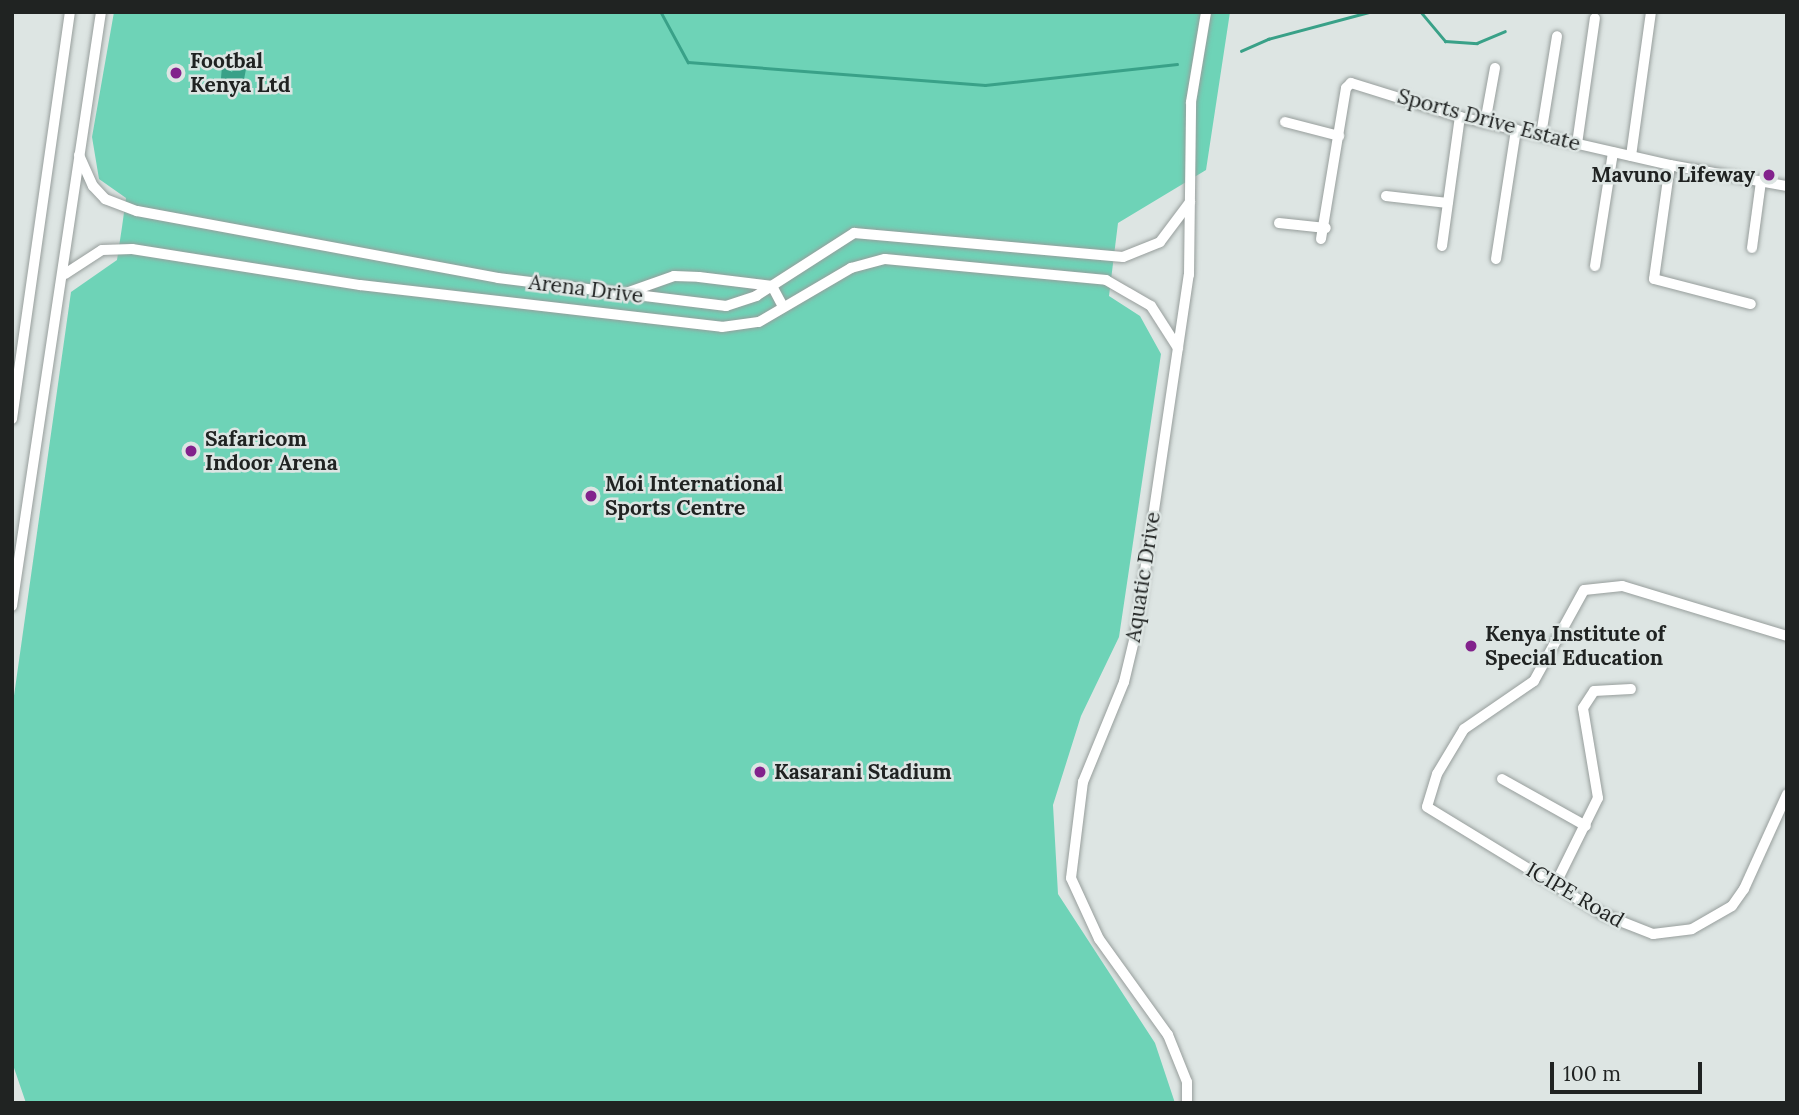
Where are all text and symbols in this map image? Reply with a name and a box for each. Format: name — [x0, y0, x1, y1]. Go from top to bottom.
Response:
place label: Footbal Kenya Ltd — [190, 48, 290, 98]
marker: Footbal Kenya Ltd — [168, 65, 184, 81]
street label: Sports Drive Estate — [1395, 83, 1583, 157]
place label: Mavuno Lifeway — [1591, 162, 1755, 188]
marker: Mavuno Lifeway — [1761, 167, 1777, 183]
street label: Arena Drive — [527, 269, 645, 309]
place label: Safaricom Indoor Arena — [205, 426, 338, 476]
marker: Safaricom Indoor Arena — [183, 443, 199, 459]
place label: Moi International Sports Centre — [605, 471, 783, 521]
marker: Moi International Sports Centre — [583, 488, 599, 504]
street label: Aquatic Drive — [1120, 510, 1166, 644]
place label: Kenya Institute of Special Education — [1485, 621, 1665, 671]
marker: Kenya Institute of Special Education — [1463, 638, 1479, 654]
place label: Kasarani Stadium — [774, 759, 952, 785]
marker: Kasarani Stadium — [752, 764, 768, 780]
street label: ICIPE Road — [1522, 857, 1628, 933]
scale bar — [1554, 1048, 1706, 1092]
text: 100 m — [1563, 1060, 1621, 1087]

